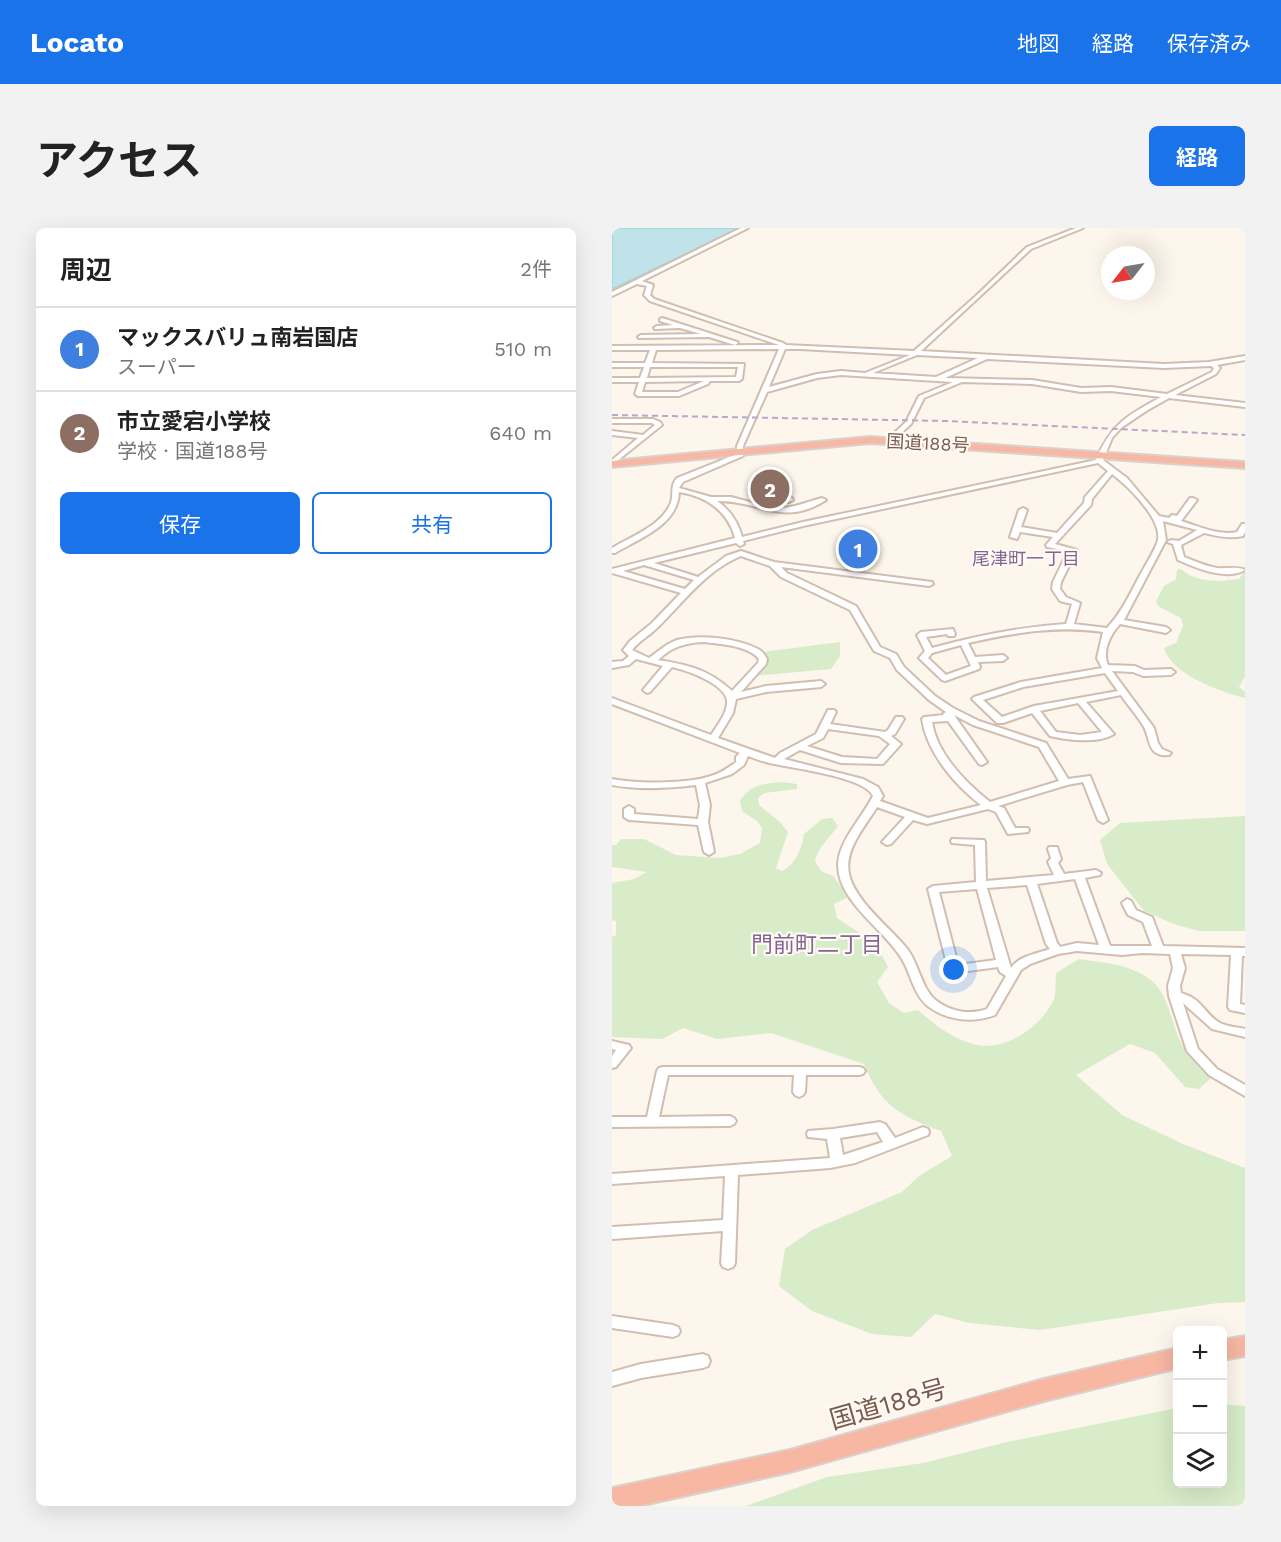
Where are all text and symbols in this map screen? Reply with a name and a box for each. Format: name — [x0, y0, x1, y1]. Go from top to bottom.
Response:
text: Locato — [30, 26, 124, 59]
text: 地図 — [1017, 31, 1059, 56]
text: 経路 — [1092, 31, 1134, 56]
text: 保存済み — [1167, 31, 1251, 56]
button: 経路 — [1149, 126, 1245, 186]
text: アクセス — [36, 136, 202, 185]
north arrow — [1101, 246, 1155, 300]
text: 周辺 — [60, 255, 112, 285]
text: 2件 — [520, 257, 552, 281]
text: マックスバリュ南岩国店 — [117, 325, 358, 350]
text: 1 — [75, 337, 84, 361]
text: 510 m — [494, 337, 552, 361]
text: スーパー — [117, 355, 197, 379]
text: 市立愛宕小学校 — [117, 409, 271, 434]
text: 2 — [74, 421, 85, 445]
text: 640 m — [489, 421, 552, 445]
street label: 国道188号 — [886, 430, 970, 456]
text: 学校 · 国道188号 — [117, 439, 268, 463]
pin: 2 — [750, 466, 790, 512]
button: 保存 — [60, 492, 300, 554]
button: 共有 — [312, 492, 552, 554]
pin: 1 — [838, 526, 878, 572]
district label: 尾津町一丁目 — [972, 548, 1080, 569]
district label: 門前町二丁目 — [751, 932, 883, 957]
your location — [939, 955, 968, 984]
map controls — [1173, 1326, 1227, 1488]
button: + — [1173, 1326, 1227, 1380]
street label: 国道188号 — [826, 1373, 950, 1435]
button: − — [1173, 1380, 1227, 1434]
button: layers — [1173, 1434, 1227, 1488]

